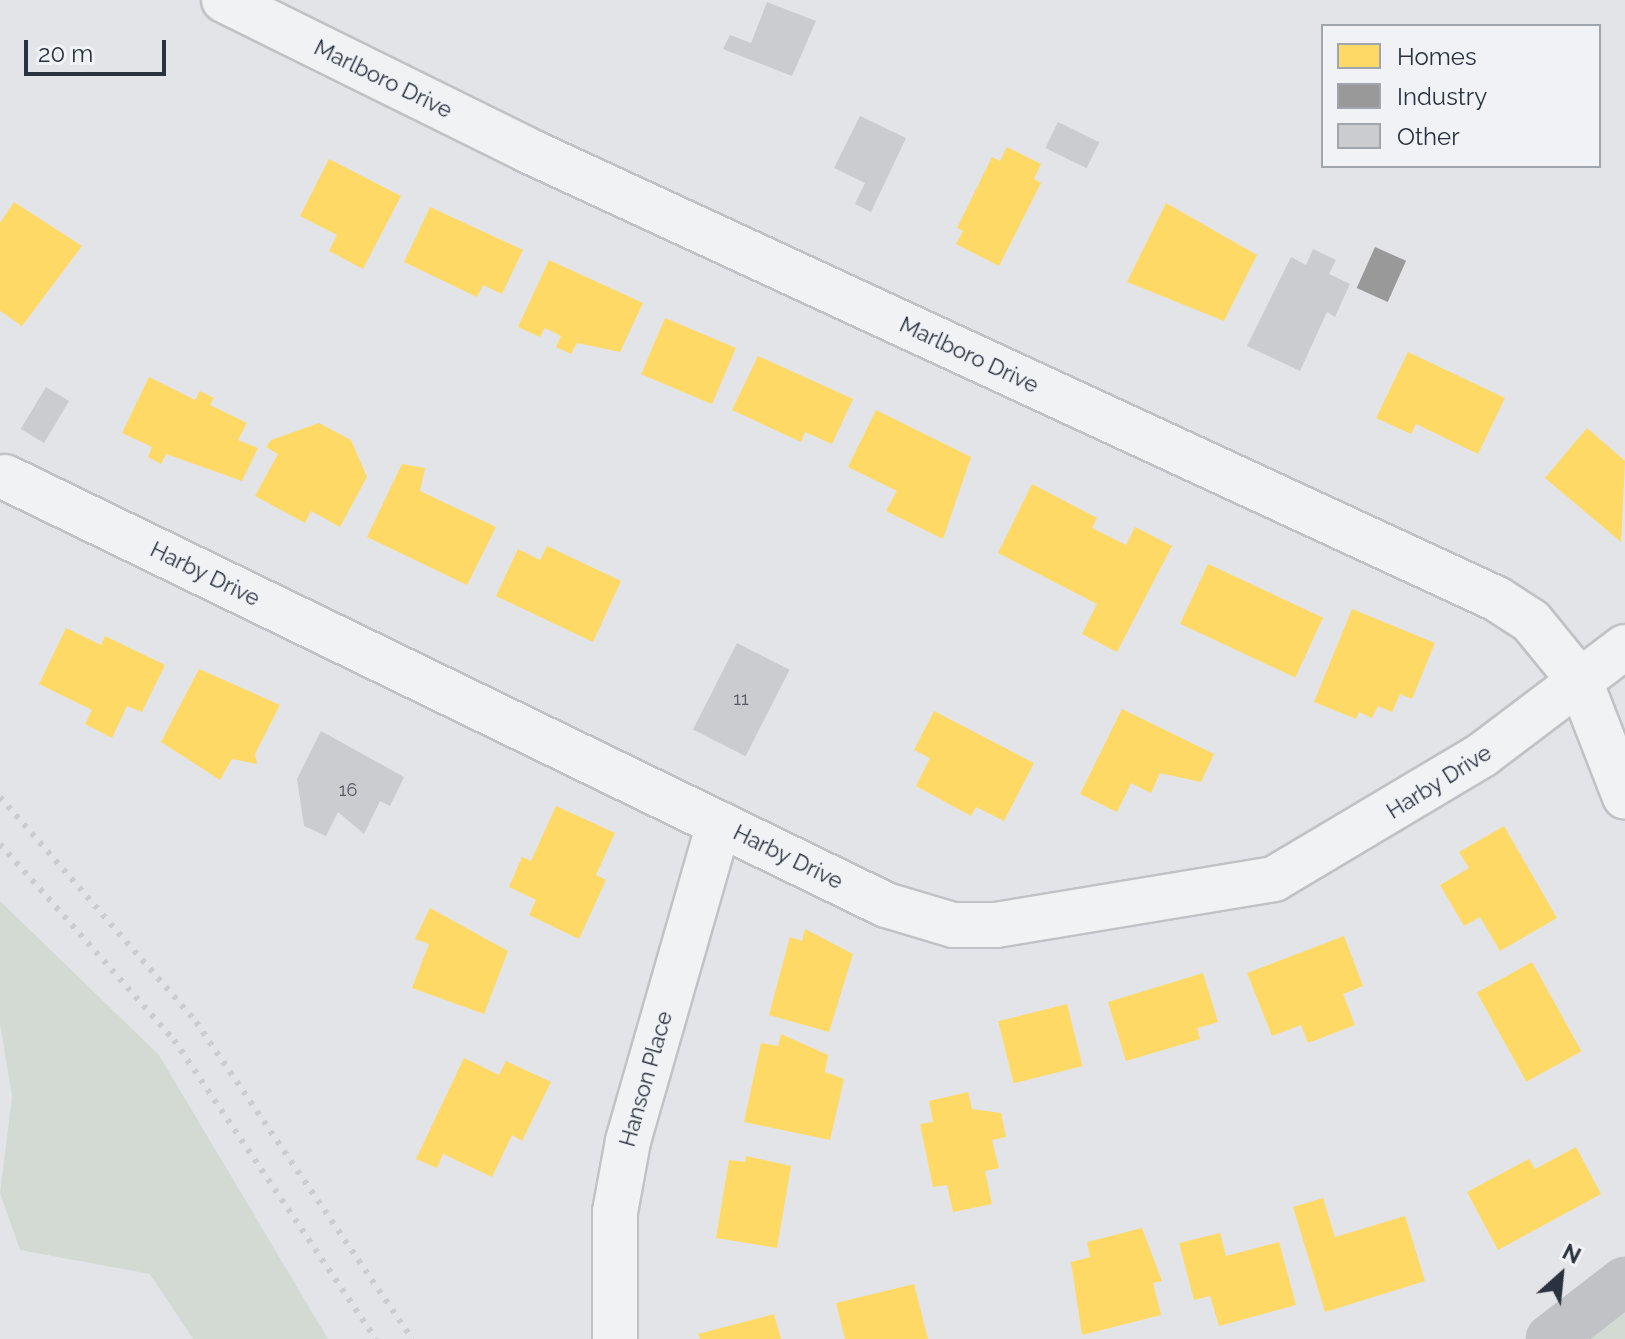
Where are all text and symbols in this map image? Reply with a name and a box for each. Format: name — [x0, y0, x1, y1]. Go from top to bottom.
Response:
scale bar — [28, 24, 170, 74]
legend — [1321, 24, 1601, 168]
street label: Marlboro Drive — [310, 34, 456, 124]
text: 20 m — [38, 39, 93, 68]
text: Homes — [1397, 42, 1477, 71]
text: Industry — [1397, 82, 1487, 111]
text: Other — [1397, 122, 1460, 151]
street label: Marlboro Drive — [895, 311, 1043, 399]
street label: Harby Drive — [146, 536, 264, 612]
house number: 11 — [733, 688, 749, 710]
street label: Harby Drive — [1382, 739, 1496, 825]
house number: 16 — [339, 779, 357, 801]
street label: Harby Drive — [729, 819, 847, 895]
street label: Hanson Place — [614, 1008, 678, 1150]
north arrow — [1521, 1235, 1601, 1315]
text: N — [1559, 1238, 1585, 1269]

